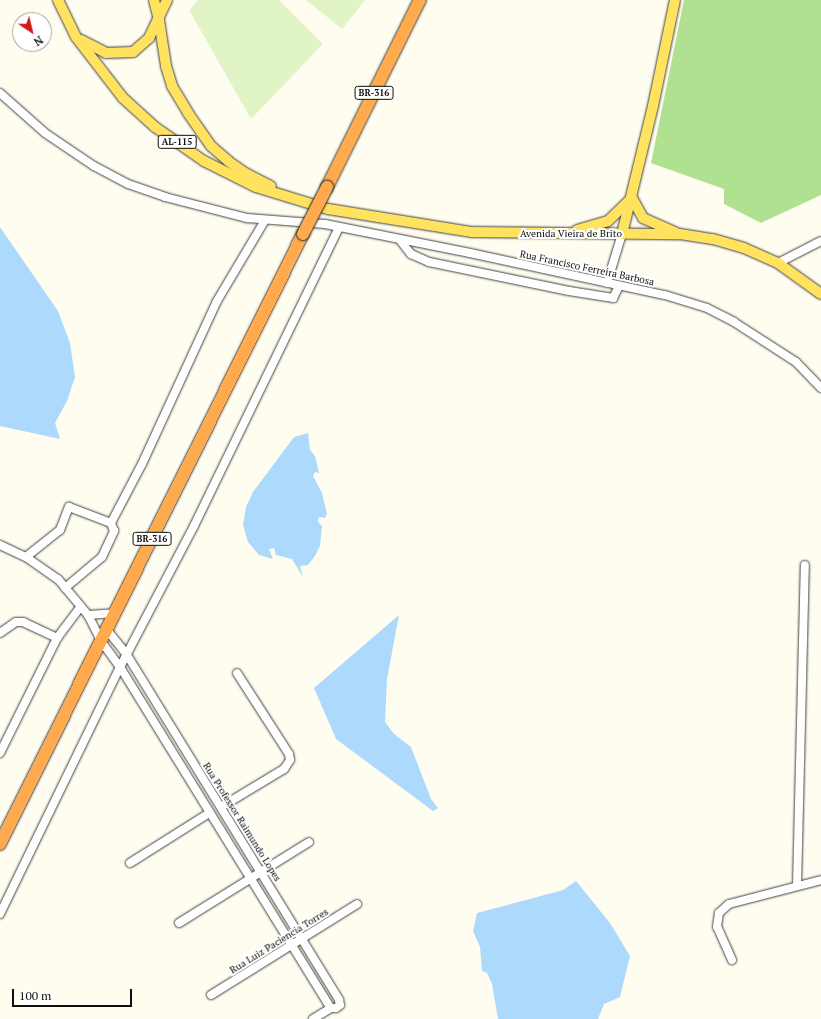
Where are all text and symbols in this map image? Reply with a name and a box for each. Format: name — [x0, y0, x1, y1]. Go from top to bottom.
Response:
north arrow — [12, 12, 52, 52]
text: N — [31, 33, 46, 49]
road number: BR-316 — [354, 86, 394, 100]
road number: AL-115 — [157, 135, 197, 149]
street label: Avenida Vieira de Brito — [520, 228, 622, 240]
street label: Rua Francisco Ferreira Barbosa — [519, 248, 655, 288]
road number: BR-316 — [132, 532, 172, 546]
street label: Rua Professor Raimundo Lopes — [200, 760, 284, 884]
street label: Rua Luiz Paciencia Torres — [227, 906, 331, 976]
scale bar — [14, 981, 134, 1007]
text: 100 m — [19, 988, 51, 1003]

